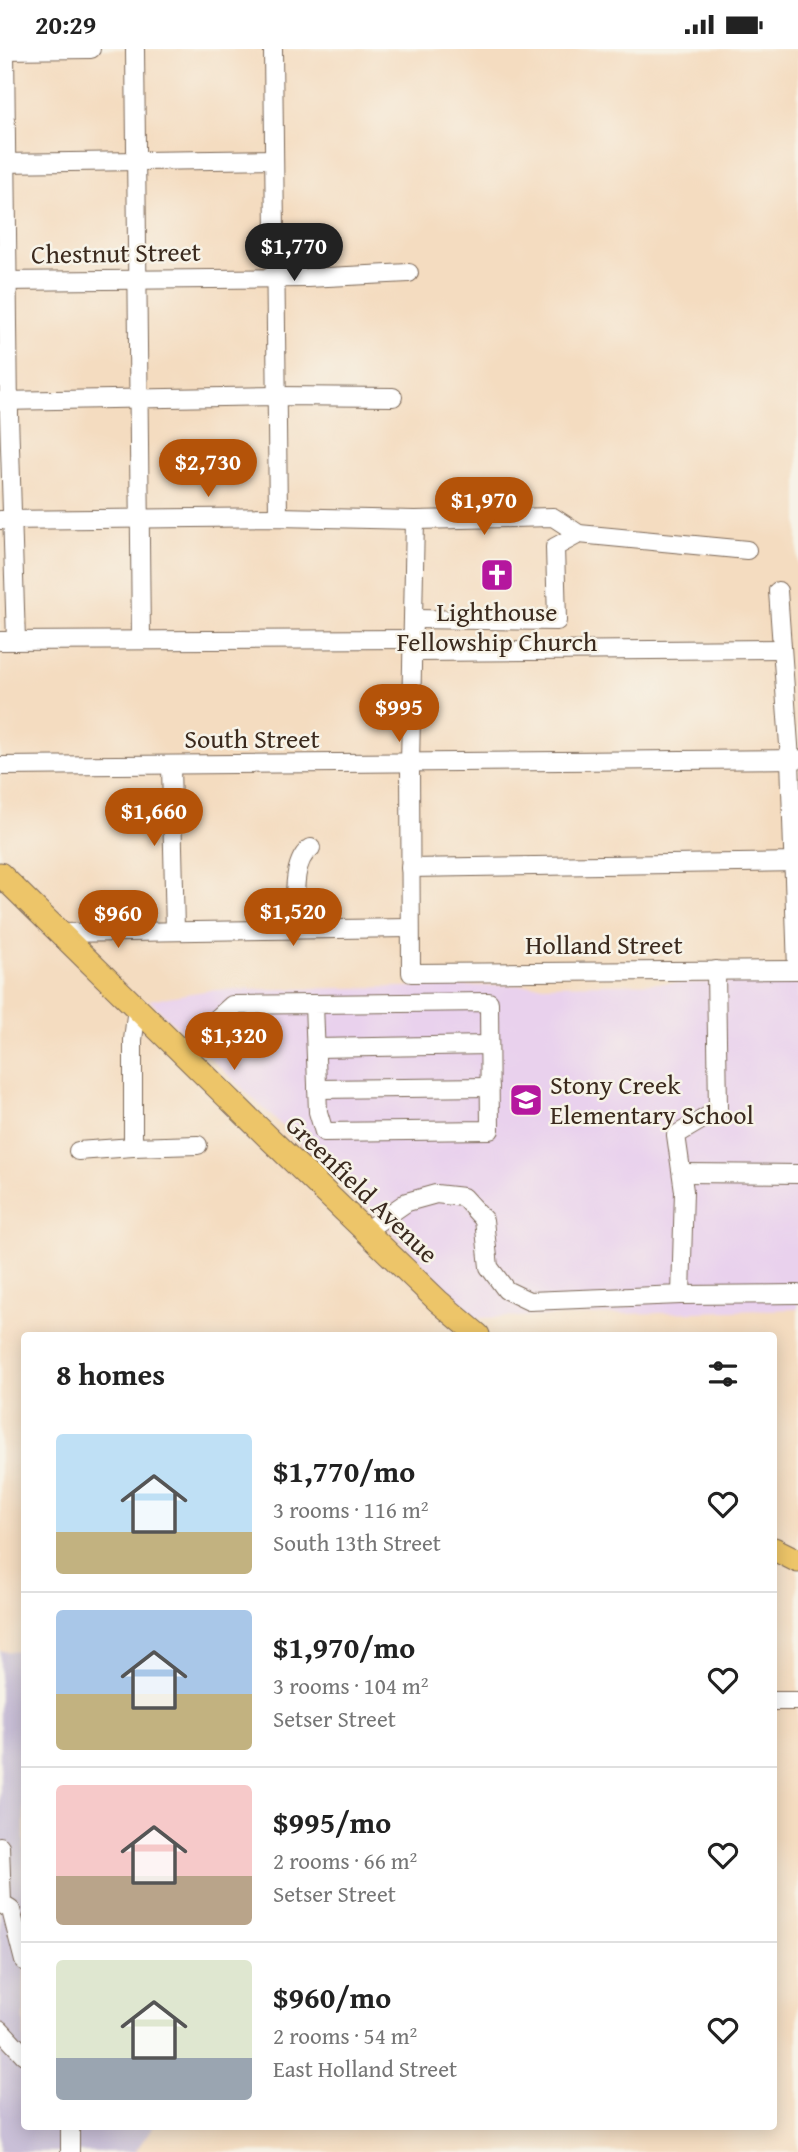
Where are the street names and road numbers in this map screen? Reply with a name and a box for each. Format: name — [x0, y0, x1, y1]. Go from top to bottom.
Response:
street label: Chestnut Street — [31, 232, 201, 273]
street label: South Street — [184, 719, 320, 758]
street label: Holland Street — [525, 925, 683, 964]
street label: Greenfield Avenue — [277, 1105, 448, 1272]

